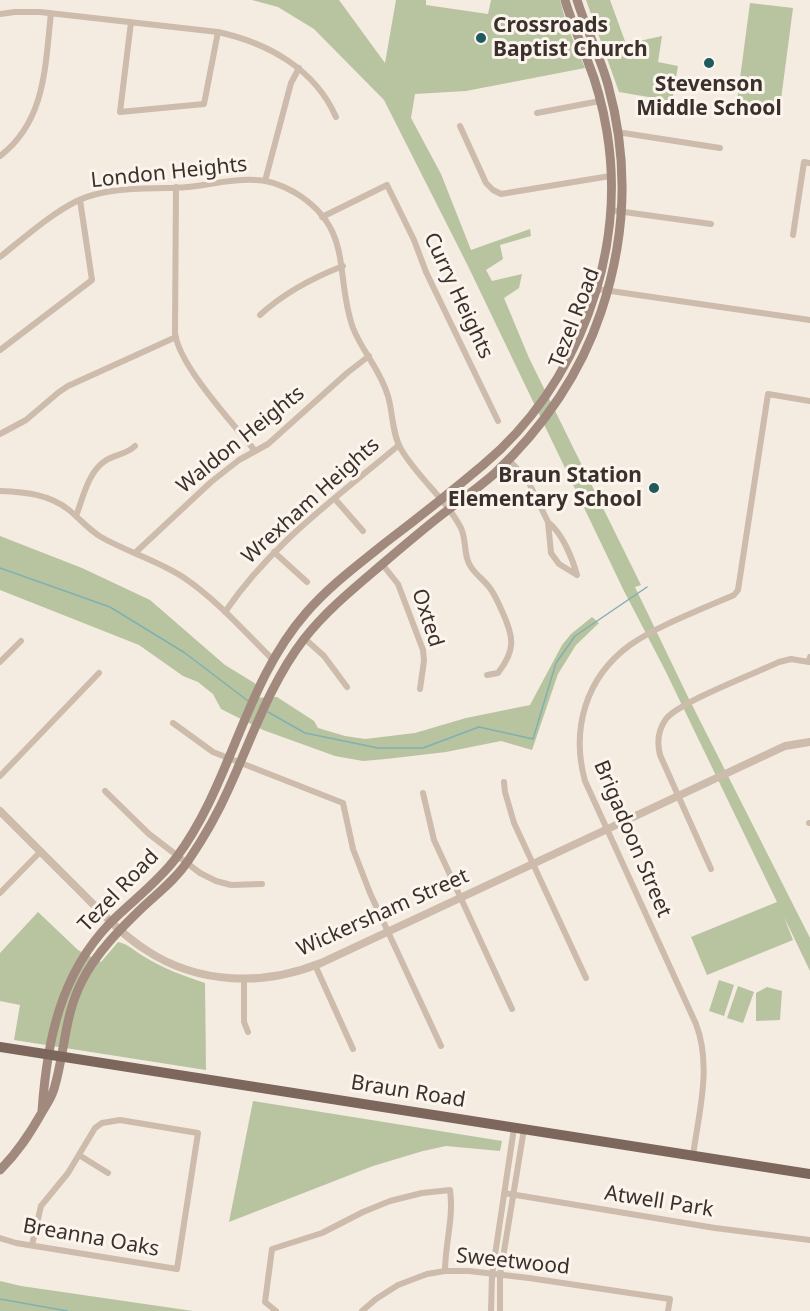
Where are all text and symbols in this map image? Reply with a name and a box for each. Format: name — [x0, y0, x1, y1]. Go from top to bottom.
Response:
place label: Crossroads Baptist Church — [493, 13, 648, 63]
marker: Crossroads Baptist Church — [474, 31, 488, 45]
marker: Stevenson Middle School — [702, 56, 716, 70]
place label: Stevenson Middle School — [636, 72, 782, 122]
street label: London Heights — [90, 152, 248, 194]
street label: Curry Heights — [418, 229, 498, 363]
street label: Tezel Road — [544, 265, 606, 371]
street label: Waldon Heights — [172, 381, 310, 499]
street label: Wrexham Heights — [237, 433, 385, 569]
place label: Braun Station Elementary School — [448, 463, 642, 513]
marker: Braun Station Elementary School — [647, 481, 661, 495]
street label: Oxted — [406, 586, 448, 650]
street label: Brigadoon Street — [588, 757, 676, 921]
street label: Tezel Road — [74, 845, 164, 937]
street label: Wickersham Street — [293, 864, 473, 962]
street label: Braun Road — [349, 1071, 467, 1113]
street label: Atwell Park — [603, 1181, 715, 1223]
street label: Breanna Oaks — [21, 1214, 161, 1262]
street label: Sweetwood — [455, 1244, 571, 1280]

